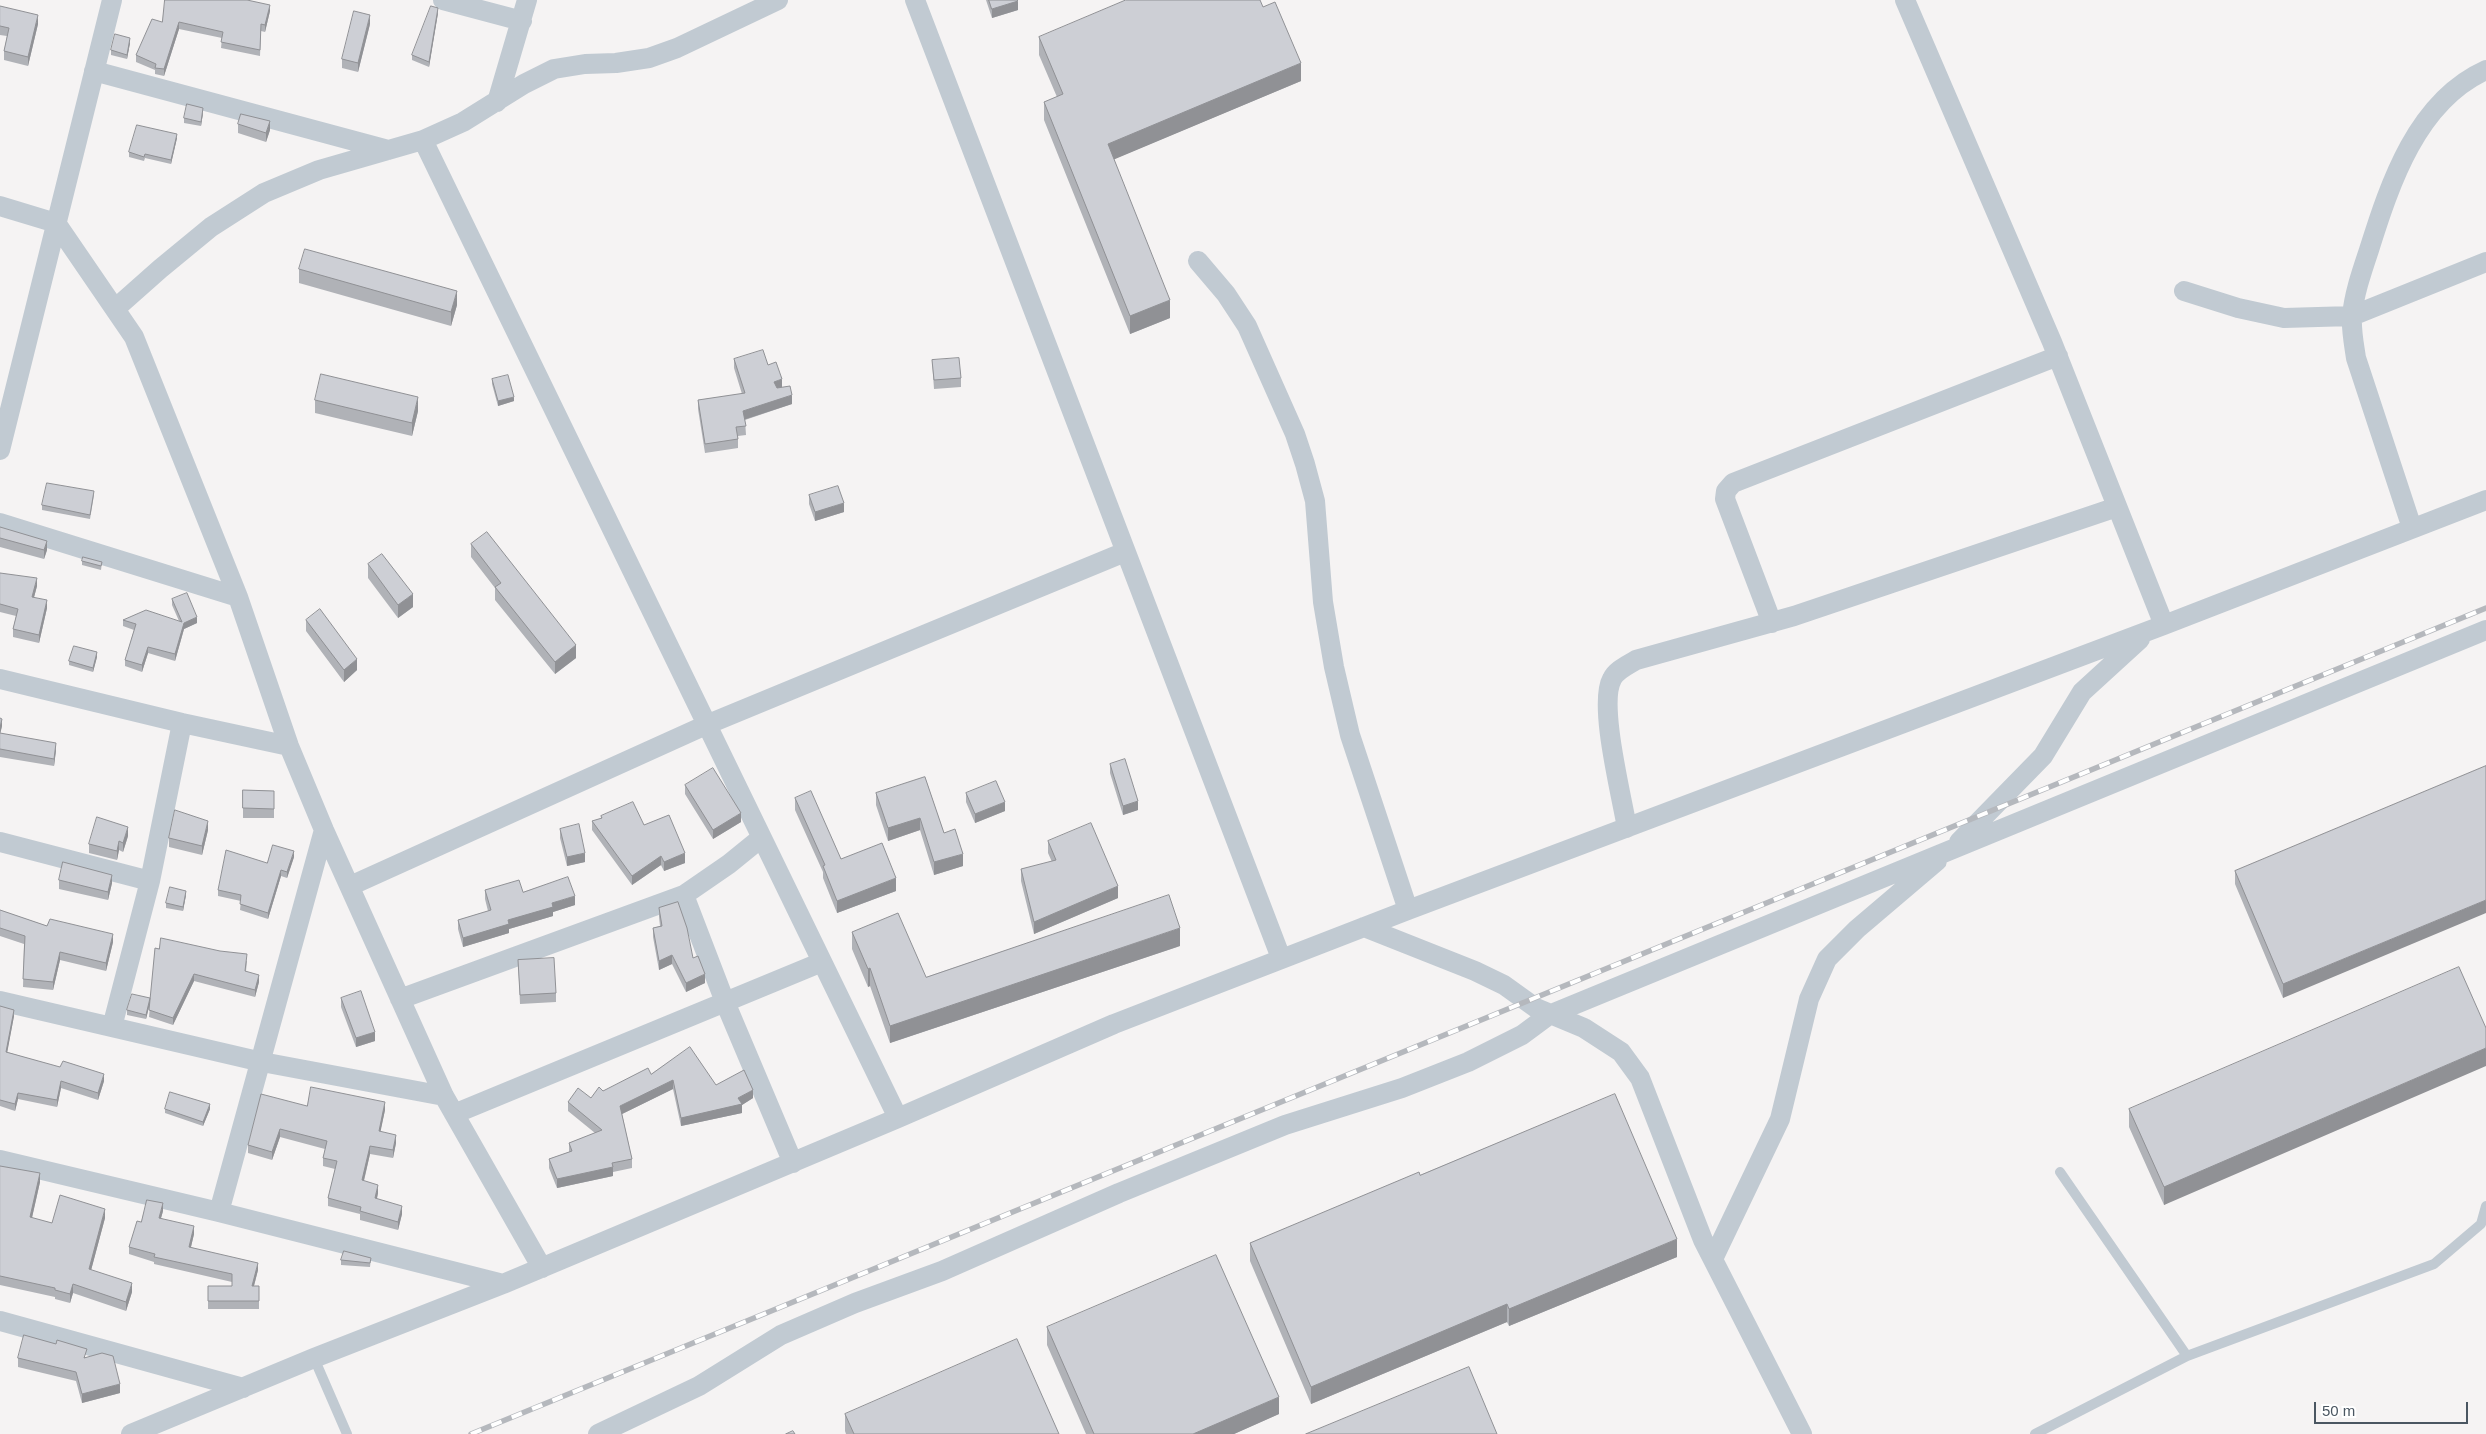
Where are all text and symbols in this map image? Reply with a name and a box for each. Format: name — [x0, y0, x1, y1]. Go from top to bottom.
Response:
scale bar — [2316, 1392, 2470, 1424]
text: 50 m — [2322, 1402, 2355, 1419]

